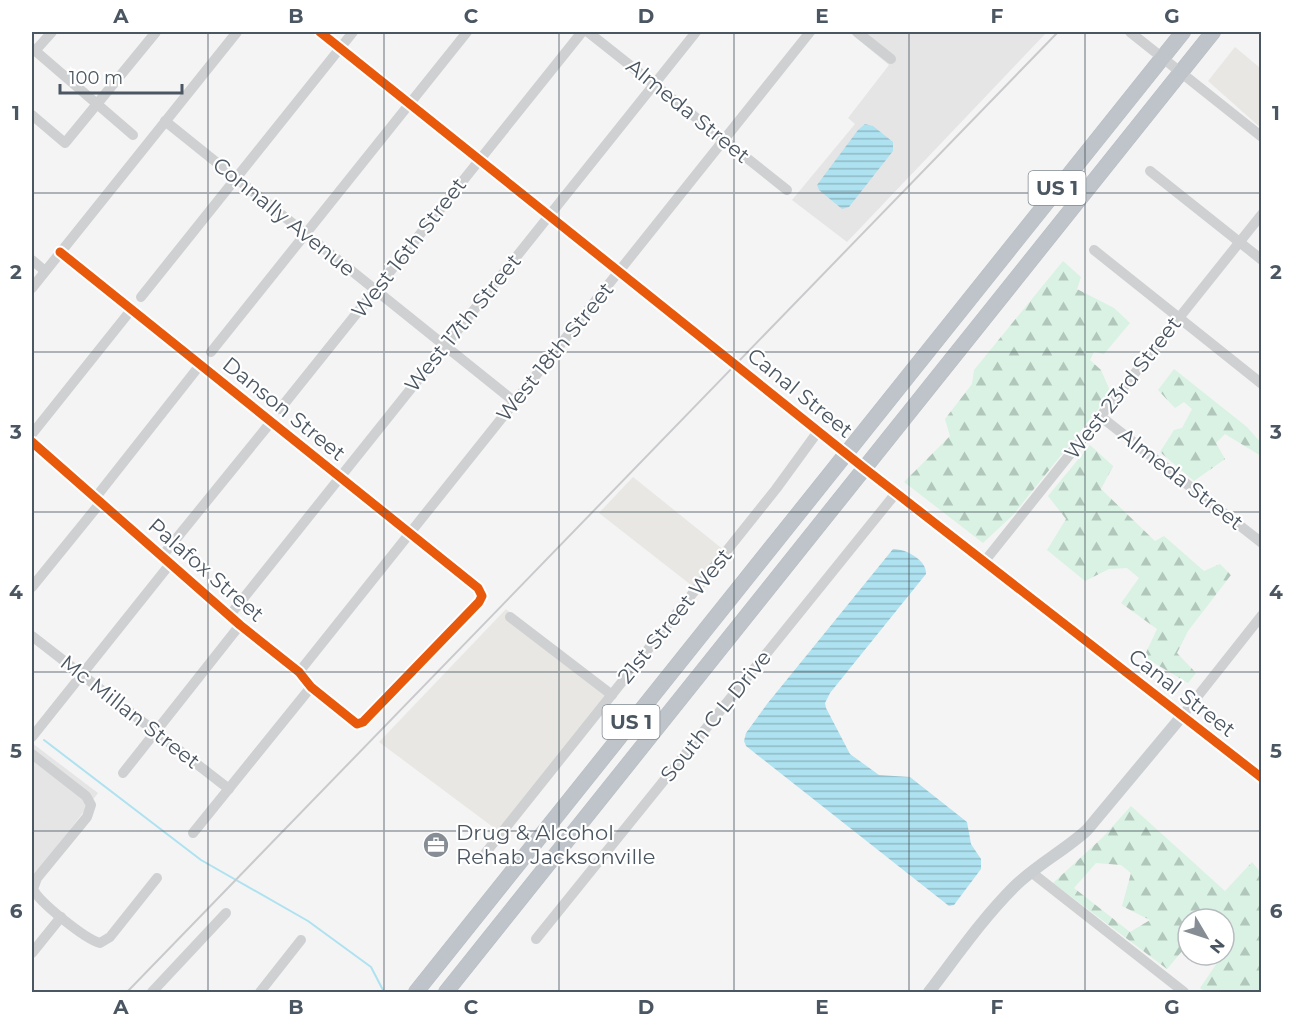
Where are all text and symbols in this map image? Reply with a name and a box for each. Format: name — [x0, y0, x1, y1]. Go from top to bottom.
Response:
text: A — [112, 4, 129, 28]
text: B — [288, 4, 304, 28]
text: C — [464, 4, 479, 28]
text: D — [638, 4, 654, 28]
text: E — [815, 4, 829, 28]
text: F — [991, 4, 1004, 28]
text: G — [1164, 4, 1180, 28]
street label: Almeda Street — [622, 53, 755, 168]
scale bar — [60, 57, 182, 95]
text: 100 m — [69, 67, 123, 89]
text: 1 — [12, 101, 20, 125]
text: 1 — [1272, 101, 1280, 125]
street label: Connally Avenue — [208, 152, 360, 282]
road number: US 1 — [1028, 171, 1086, 205]
street label: West 16th Street — [346, 173, 471, 323]
street label: West 17th Street — [399, 249, 526, 397]
text: 2 — [10, 260, 22, 284]
text: 2 — [1270, 260, 1282, 284]
street label: West 18th Street — [491, 277, 618, 426]
street label: West 23rd Street — [1059, 311, 1186, 464]
street label: Canal Street — [743, 343, 858, 443]
street label: Danson Street — [218, 352, 351, 466]
text: 3 — [9, 420, 22, 444]
text: 3 — [1269, 420, 1282, 444]
street label: Almeda Street — [1114, 422, 1249, 535]
street label: Palafox Street — [143, 513, 269, 627]
street label: 21st Street West — [613, 543, 737, 688]
text: 4 — [9, 580, 23, 604]
text: 4 — [1269, 580, 1283, 604]
street label: Canal Street — [1124, 643, 1241, 742]
street label: South C L Drive — [655, 645, 776, 786]
street label: Mc Millan Street — [56, 649, 205, 774]
road number: US 1 — [602, 705, 660, 739]
text: 5 — [10, 739, 22, 763]
text: 5 — [1270, 739, 1282, 763]
place label: Drug & Alcohol Rehab Jacksonville — [456, 820, 655, 869]
office icon: Drug & Alcohol Rehab Jacksonville — [421, 830, 451, 860]
text: 6 — [10, 899, 23, 923]
text: 6 — [1270, 899, 1283, 923]
north arrow — [1176, 907, 1236, 967]
text: N — [1206, 935, 1229, 957]
text: A — [112, 995, 129, 1019]
text: B — [288, 995, 304, 1019]
text: C — [464, 995, 479, 1019]
text: D — [638, 995, 654, 1019]
text: E — [815, 995, 829, 1019]
text: F — [991, 995, 1004, 1019]
text: G — [1164, 995, 1180, 1019]

